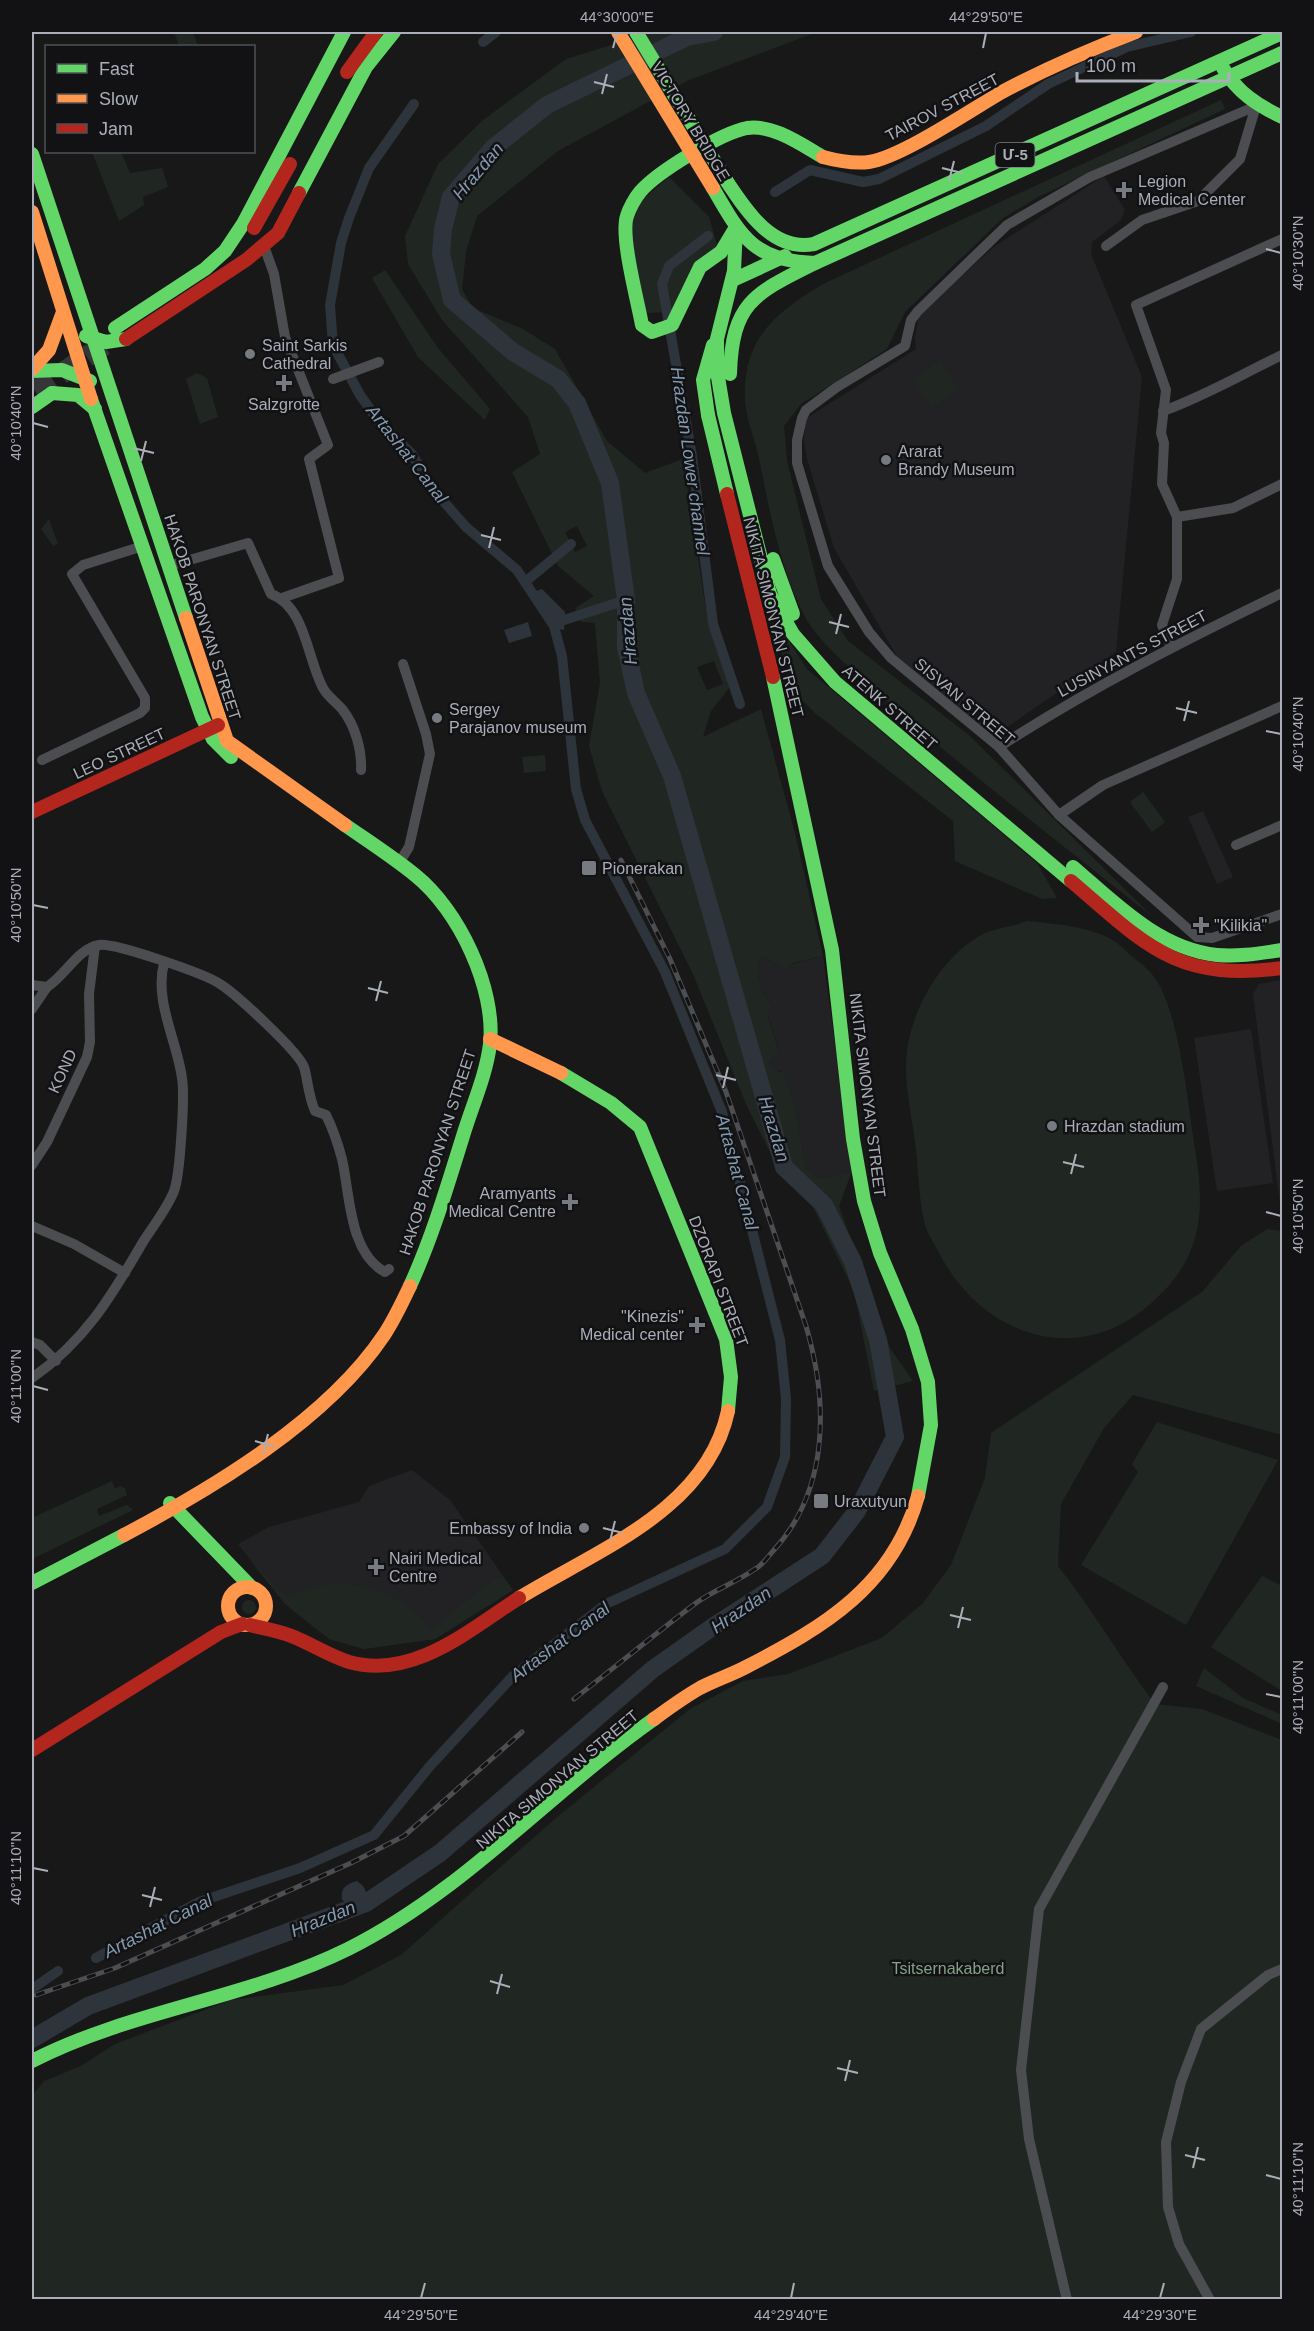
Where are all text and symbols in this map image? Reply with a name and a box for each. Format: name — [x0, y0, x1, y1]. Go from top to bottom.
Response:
text: 44°30'00"E — [580, 8, 654, 25]
text: 44°29'50"E — [949, 8, 1023, 25]
legend — [45, 45, 255, 153]
scale bar — [1077, 45, 1228, 83]
text: 100 m — [1086, 56, 1136, 76]
text: Fast — [99, 59, 134, 79]
street label: VICTORY BRIDGE — [648, 59, 733, 184]
street label: TAIROV STREET — [883, 70, 1002, 145]
text: Slow — [99, 89, 139, 109]
text: Jam — [99, 119, 133, 139]
water label: Hrazdan — [448, 139, 508, 203]
road number: Մ-5 — [996, 143, 1034, 167]
place label: Legion Medical Center — [1138, 173, 1246, 208]
marker: Legion Medical Center — [1115, 181, 1133, 199]
text: 40°10'30"N — [1289, 215, 1306, 291]
place label: Saint Sarkis Cathedral — [262, 337, 347, 372]
marker: Saint Sarkis Cathedral — [243, 347, 257, 361]
water label: Hrazdan Lower channel — [667, 365, 713, 558]
marker: Salzgrotte — [275, 374, 293, 392]
text: 40°10'40"N — [7, 385, 24, 461]
place label: Salzgrotte — [248, 396, 320, 413]
water label: Artashat Canal — [362, 400, 452, 508]
place label: Ararat Brandy Museum — [898, 443, 1015, 478]
marker: Ararat Brandy Museum — [879, 453, 893, 467]
street label: HAKOB PARONYAN STREET — [161, 512, 244, 722]
street label: NIKITA SIMONYAN STREET — [740, 515, 807, 719]
water label: Hrazdan — [615, 596, 641, 666]
street label: LUSINYANTS STREET — [1055, 607, 1210, 700]
street label: SISVAN STREET — [911, 655, 1018, 748]
street label: ATENK STREET — [839, 662, 941, 753]
text: 40°10'40"N — [1289, 696, 1306, 772]
place label: Sergey Parajanov museum — [449, 701, 587, 736]
marker: Sergey Parajanov museum — [430, 711, 444, 725]
street label: LEO STREET — [70, 725, 168, 782]
marker: Pionerakan — [580, 859, 598, 877]
place label: Pionerakan — [602, 860, 683, 877]
text: 40°10'50"N — [7, 867, 24, 943]
marker: "Kilikia" — [1192, 916, 1210, 934]
place label: "Kilikia" — [1214, 917, 1267, 934]
street label: NIKITA SIMONYAN STREET — [847, 992, 888, 1198]
street label: KOND — [45, 1047, 80, 1096]
street label: HAKOB PARONYAN STREET — [396, 1047, 479, 1257]
water label: Hrazdan — [754, 1094, 794, 1164]
water label: Artashat Canal — [712, 1111, 762, 1233]
place label: Hrazdan stadium — [1064, 1118, 1185, 1135]
marker: Hrazdan stadium — [1045, 1119, 1059, 1133]
text: 40°10'50"N — [1289, 1178, 1306, 1254]
place label: Aramyants Medical Centre — [448, 1185, 556, 1220]
marker: Aramyants Medical Centre — [561, 1193, 579, 1211]
street label: DZORAPI STREET — [686, 1213, 751, 1349]
place label: "Kinezis" Medical center — [580, 1308, 685, 1343]
marker: "Kinezis" Medical center — [688, 1316, 706, 1334]
text: 40°11'00"N — [7, 1349, 24, 1423]
marker: Uraxutyun — [812, 1492, 830, 1510]
place label: Uraxutyun — [834, 1493, 907, 1510]
place label: Embassy of India — [449, 1520, 572, 1537]
marker: Embassy of India — [577, 1521, 591, 1535]
place label: Nairi Medical Centre — [389, 1550, 481, 1585]
marker: Nairi Medical Centre — [367, 1558, 385, 1576]
water label: Hrazdan — [707, 1583, 775, 1637]
water label: Artashat Canal — [506, 1598, 614, 1686]
text: 40°11'00"N — [1289, 1660, 1306, 1734]
street label: NIKITA SIMONYAN STREET — [473, 1707, 642, 1852]
text: 40°11'10"N — [7, 1831, 24, 1905]
water label: Artashat Canal — [100, 1890, 216, 1962]
water label: Hrazdan — [288, 1897, 358, 1941]
park label: Tsitsernakaberd — [892, 1960, 1004, 1977]
text: 40°11'10"N — [1289, 2142, 1306, 2216]
text: 44°29'50"E — [384, 2306, 458, 2323]
text: 44°29'40"E — [754, 2306, 828, 2323]
text: 44°29'30"E — [1123, 2306, 1197, 2323]

